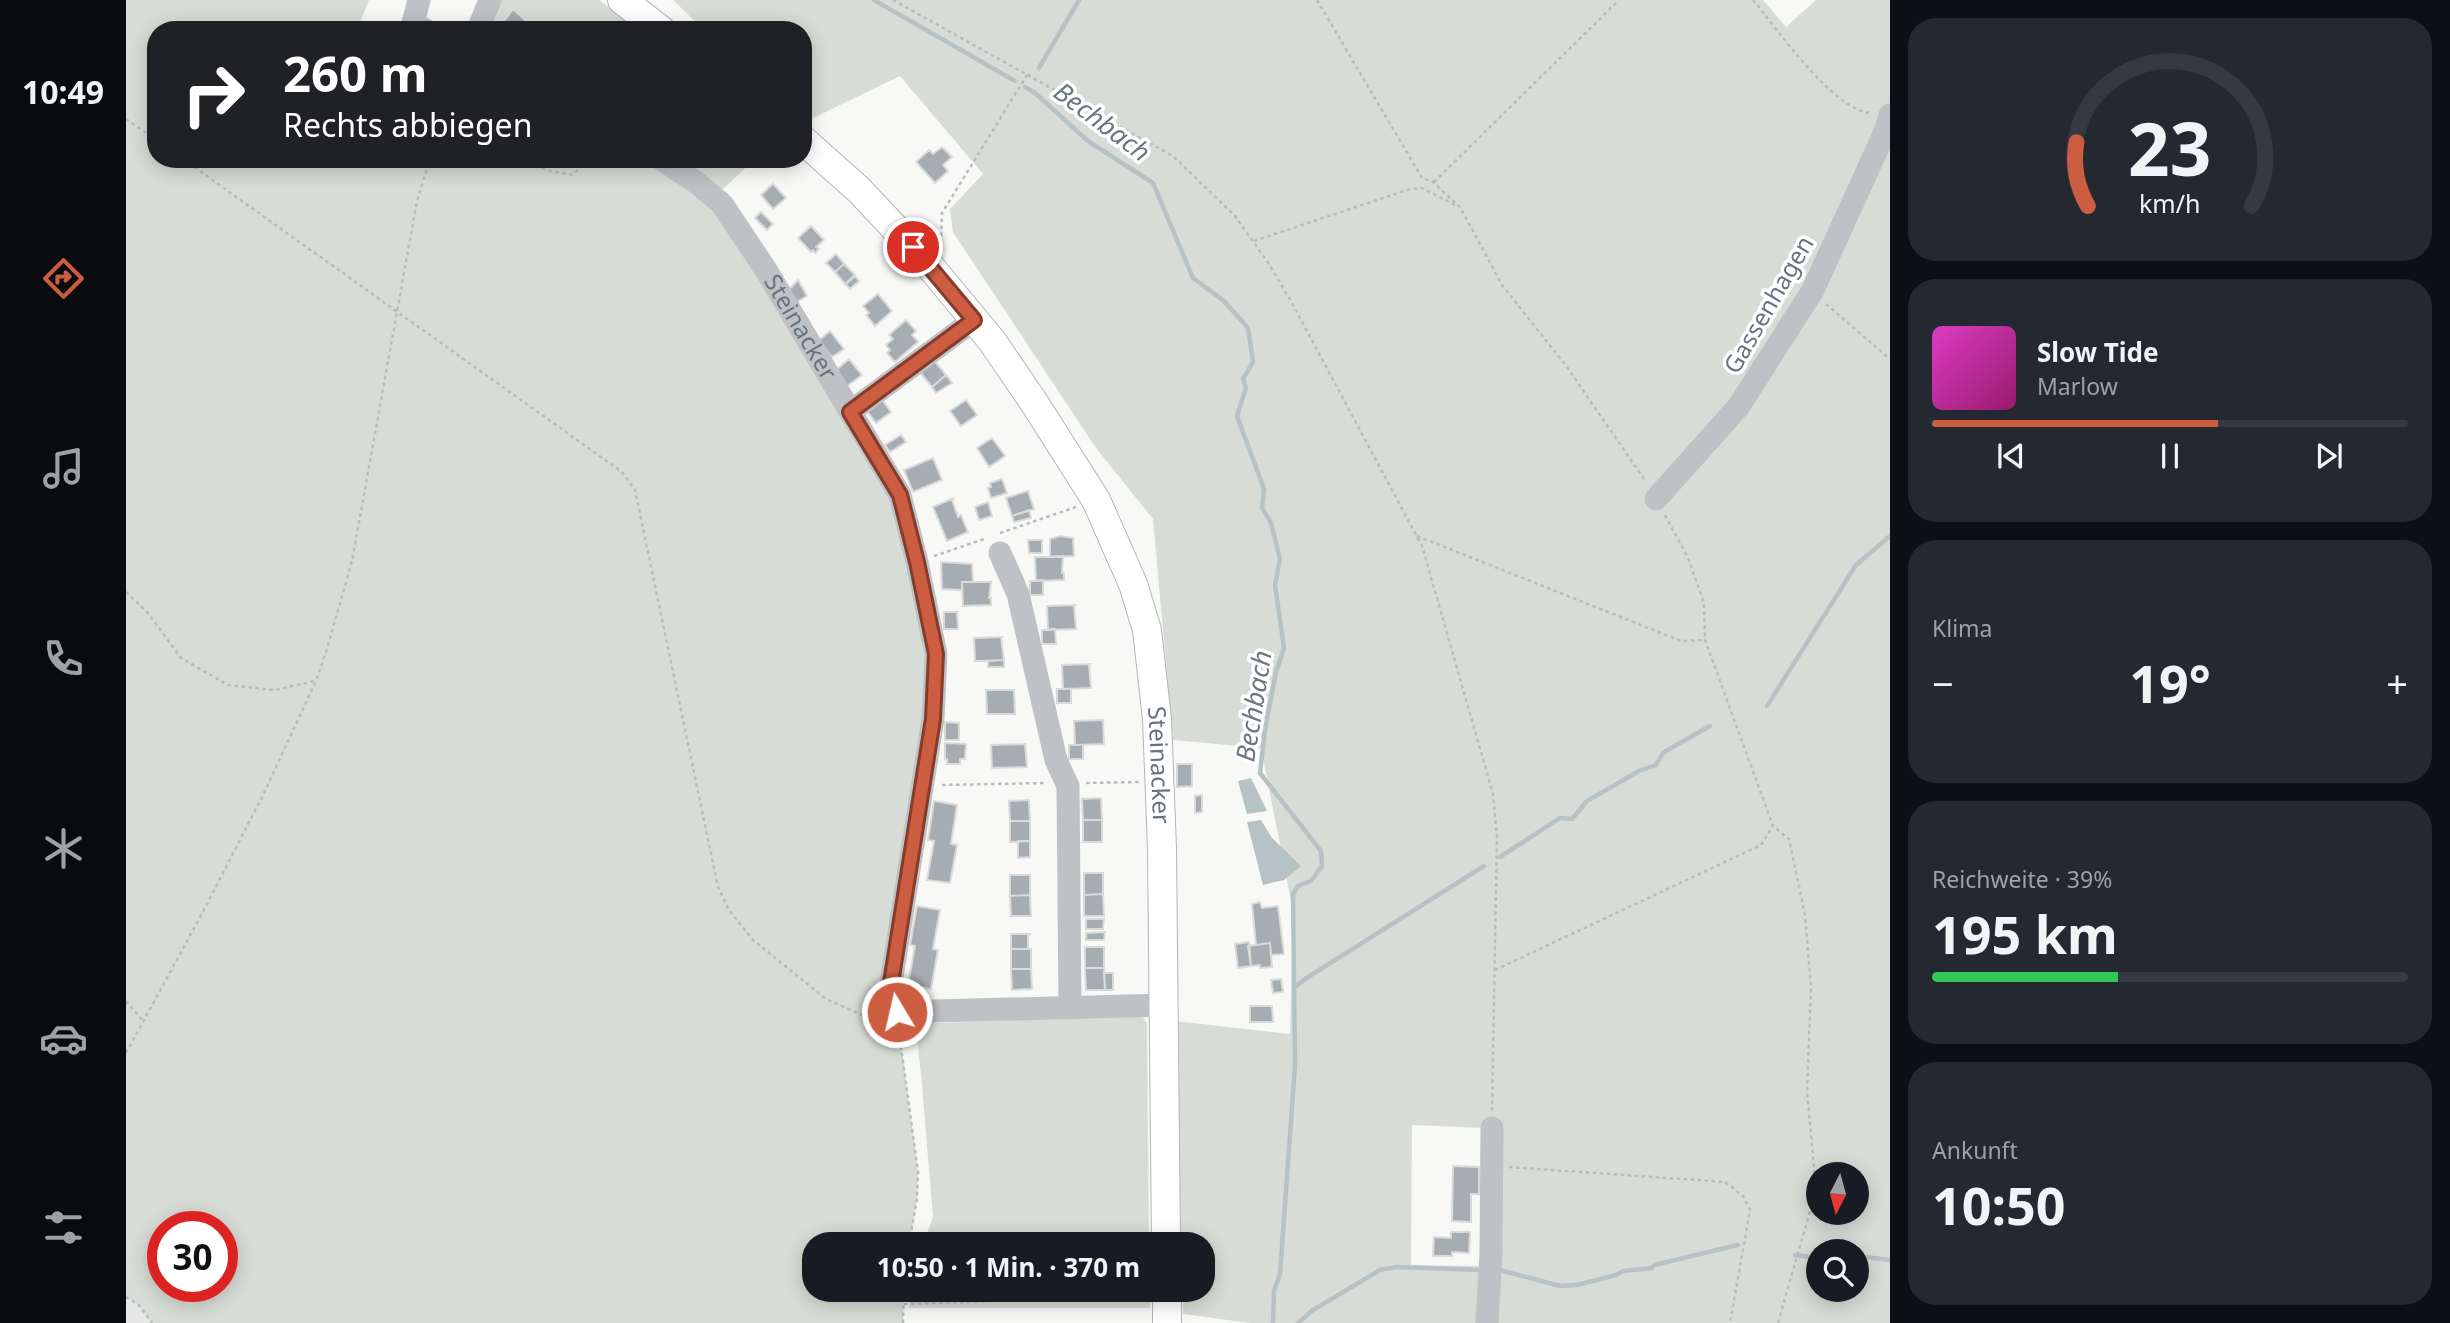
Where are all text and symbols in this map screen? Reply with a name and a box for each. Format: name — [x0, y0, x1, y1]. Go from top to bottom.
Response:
text: 260 m — [283, 40, 428, 106]
icon: right — [168, 49, 259, 140]
text: 10:49 — [22, 70, 104, 113]
water label: Bechbach — [1047, 73, 1158, 169]
text: 23 — [2128, 98, 2212, 197]
text: Rechts abbiegen — [283, 103, 532, 146]
text: km/h — [2139, 185, 2201, 219]
pin — [883, 217, 943, 277]
icon: arrive — [894, 228, 932, 266]
street label: Gassenhagen — [1715, 229, 1820, 379]
icon: directions — [39, 254, 88, 303]
street label: Steinacker — [757, 268, 846, 386]
text: Slow Tide — [2037, 334, 2159, 370]
text: Marlow — [2037, 370, 2118, 402]
icon: previous — [1992, 437, 2030, 475]
icon: pause — [2151, 437, 2189, 475]
icon: next — [2310, 437, 2348, 475]
icon: music — [39, 444, 88, 493]
text: Klima — [1932, 612, 1993, 644]
icon: phone — [39, 634, 88, 683]
text: 19° — [2129, 647, 2211, 718]
water label: Bechbach — [1226, 648, 1280, 764]
text: − — [1932, 657, 1954, 709]
text: + — [2386, 657, 2408, 709]
street label: Steinacker — [1141, 704, 1179, 825]
icon: climate — [39, 824, 88, 873]
text: Reichweite · 39% — [1932, 863, 2112, 895]
text: 195 km — [1932, 898, 2118, 969]
position arrow — [860, 975, 934, 1049]
icon: car — [39, 1014, 88, 1063]
text: Ankunft — [1932, 1134, 2018, 1166]
north arrow — [1806, 1162, 1869, 1225]
map controls — [1806, 1162, 1869, 1302]
text: 10:50 — [1932, 1169, 2066, 1240]
icon: filters — [39, 1203, 88, 1252]
speed limit sign: 30 — [147, 1211, 238, 1302]
button: search — [1806, 1239, 1869, 1302]
text: 10:50 · 1 Min. · 370 m — [877, 1249, 1140, 1285]

